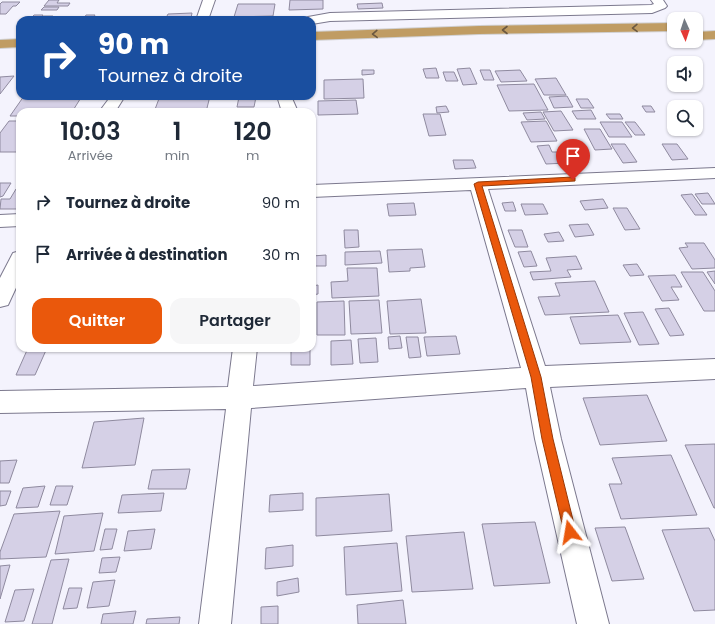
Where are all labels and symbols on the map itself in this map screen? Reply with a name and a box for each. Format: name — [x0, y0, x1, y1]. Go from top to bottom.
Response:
north arrow — [667, 12, 703, 48]
one-way arrow — [632, 24, 638, 32]
one-way arrow — [502, 26, 508, 34]
one-way arrow — [372, 30, 378, 38]
pin — [556, 139, 590, 180]
position arrow — [549, 511, 591, 553]

